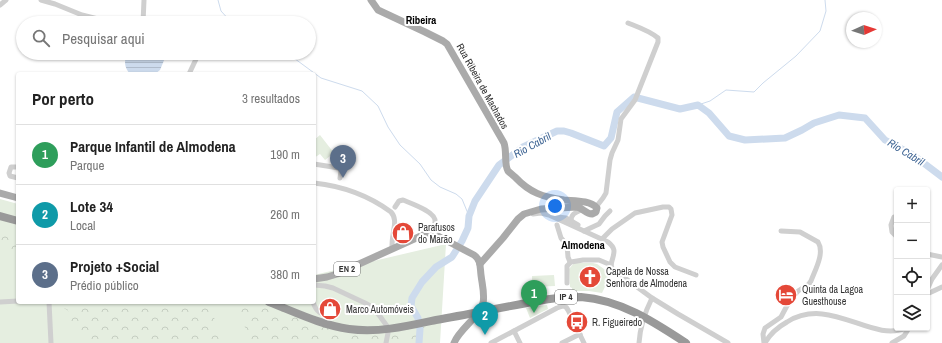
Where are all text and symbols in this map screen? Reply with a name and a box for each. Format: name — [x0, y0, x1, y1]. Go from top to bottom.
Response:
north arrow — [846, 12, 882, 48]
district label: Ribeira — [406, 13, 436, 27]
search box — [16, 16, 316, 60]
icon: search — [30, 27, 52, 49]
text: Pesquisar aqui — [62, 28, 145, 49]
street label: Rua Ribeira de Machados — [454, 41, 511, 131]
text: Por perto — [32, 87, 94, 110]
text: 3 resultados — [242, 90, 300, 107]
water label: Rio Cabril — [511, 129, 554, 161]
water label: Rio Cabril — [885, 135, 928, 169]
text: Parque Infantil de Almodena — [70, 136, 236, 157]
pin: 3 — [330, 145, 356, 178]
text: 1 — [42, 146, 48, 163]
text: 190 m — [270, 146, 300, 163]
text: Parque — [70, 157, 104, 174]
map controls — [894, 187, 930, 331]
button: + — [894, 187, 930, 223]
text: Lote 34 — [70, 196, 113, 217]
your location — [545, 196, 565, 216]
text: 2 — [42, 206, 48, 223]
text: 260 m — [270, 206, 300, 223]
text: Local — [70, 217, 95, 234]
shop icon: Parafusos do Marão — [390, 220, 416, 246]
place label: Parafusos do Marão — [418, 221, 455, 246]
button: − — [894, 223, 930, 259]
district label: Almodena — [561, 238, 605, 252]
text: Projeto +Social — [70, 256, 159, 277]
button: locate — [894, 259, 930, 295]
road number: EN 2 — [334, 262, 360, 276]
church icon: Capela de Nossa Senhora de Almodena — [577, 264, 603, 290]
place label: Capela de Nossa Senhora de Almodena — [606, 265, 688, 290]
text: 3 — [42, 266, 48, 283]
text: 380 m — [270, 266, 300, 283]
text: Prédio público — [70, 277, 139, 294]
pin: 1 — [521, 280, 547, 313]
hotel icon: Quinta da Lagoa Guesthouse — [773, 282, 799, 308]
place label: Quinta da Lagoa Guesthouse — [802, 283, 864, 308]
road number: IP 4 — [555, 290, 577, 304]
button: layers — [894, 295, 930, 331]
shop icon: Marco Automóveis — [317, 296, 343, 322]
pin: 2 — [472, 302, 498, 335]
place label: Marco Automóveis — [346, 303, 414, 316]
bus stop icon: R. Figueiredo — [564, 309, 590, 335]
place label: R. Figueiredo — [592, 316, 643, 329]

